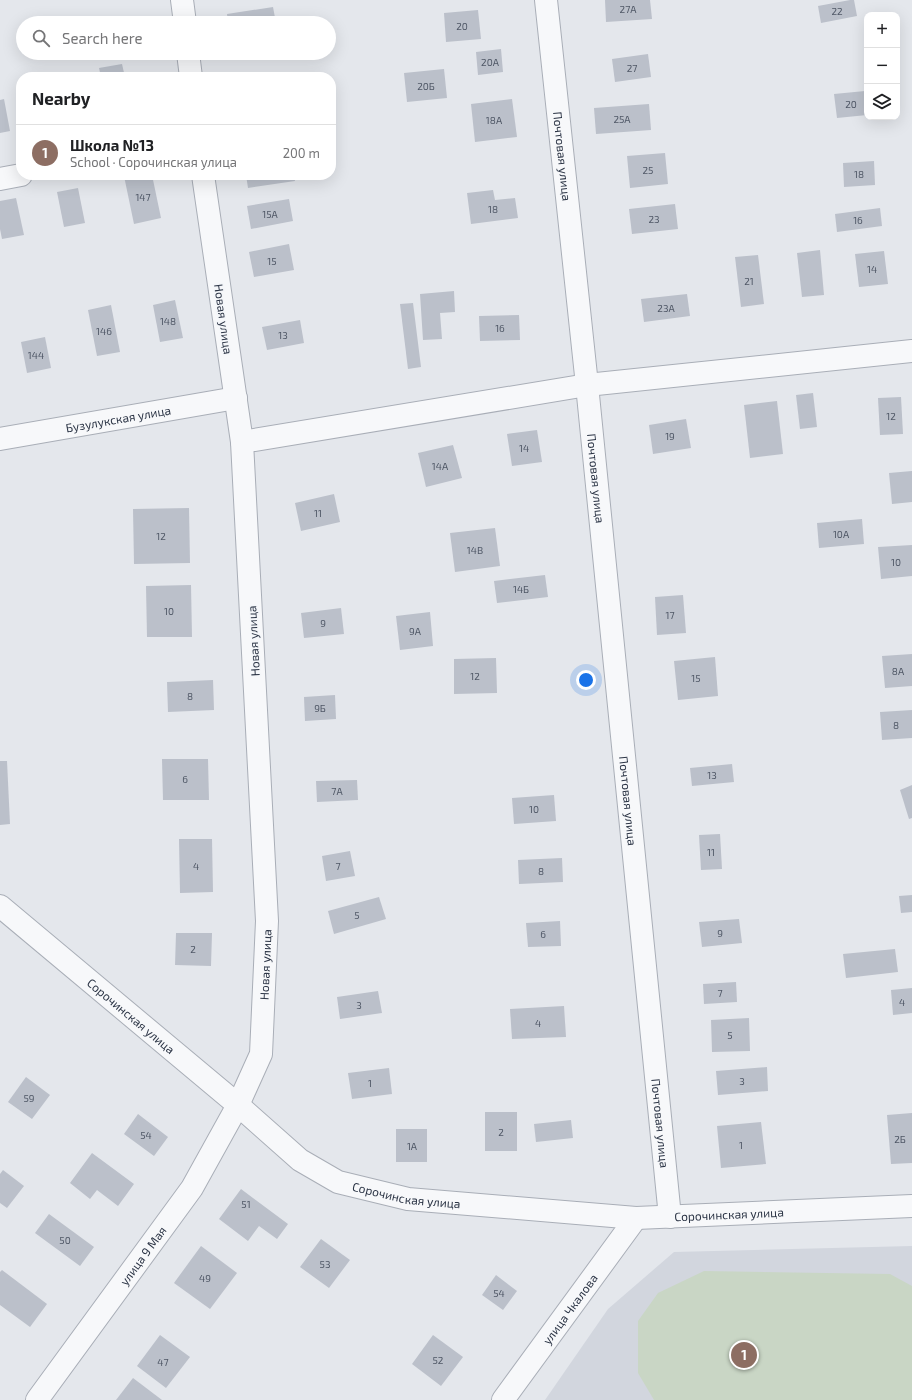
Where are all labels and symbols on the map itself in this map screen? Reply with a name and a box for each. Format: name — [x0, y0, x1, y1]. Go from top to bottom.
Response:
house number: 27А — [620, 3, 637, 15]
house number: 22 — [831, 5, 843, 17]
house number: 20 — [456, 20, 468, 32]
house number: 20А — [481, 56, 500, 68]
house number: 27 — [627, 62, 637, 74]
house number: 20Б — [417, 80, 435, 92]
house number: 20 — [845, 98, 857, 110]
street label: Почтовая улица — [551, 111, 574, 202]
house number: 25А — [613, 113, 631, 125]
house number: 18А — [486, 114, 503, 126]
house number: 25 — [643, 164, 653, 176]
house number: 18 — [854, 168, 864, 180]
house number: 147 — [135, 191, 151, 203]
house number: 18 — [488, 203, 498, 215]
house number: 15А — [262, 208, 279, 220]
house number: 23 — [648, 213, 660, 225]
house number: 16 — [853, 214, 863, 226]
house number: 15 — [267, 255, 277, 267]
house number: 14 — [867, 263, 877, 275]
house number: 21 — [744, 275, 754, 287]
street label: Новая улица — [211, 283, 236, 355]
house number: 23А — [657, 302, 675, 314]
house number: 148 — [160, 315, 176, 327]
house number: 16 — [495, 322, 505, 334]
house number: 146 — [96, 325, 112, 337]
house number: 13 — [278, 329, 288, 341]
house number: 144 — [28, 349, 44, 361]
street label: Бузулукская улица — [64, 402, 172, 434]
house number: 12 — [886, 410, 896, 422]
house number: 19 — [665, 430, 675, 442]
street label: Почтовая улица — [585, 433, 608, 524]
house number: 14 — [519, 442, 529, 454]
house number: 14А — [432, 460, 449, 472]
house number: 11 — [314, 507, 322, 519]
house number: 10А — [833, 528, 850, 540]
house number: 12 — [156, 530, 166, 542]
house number: 14В — [467, 544, 483, 556]
house number: 10 — [891, 556, 901, 568]
house number: 14Б — [513, 583, 529, 595]
house number: 10 — [164, 605, 174, 617]
street label: Новая улица — [244, 605, 263, 677]
house number: 17 — [665, 609, 675, 621]
house number: 9 — [320, 617, 326, 629]
house number: 9А — [409, 625, 422, 637]
house number: 8А — [892, 665, 905, 677]
house number: 12 — [470, 670, 480, 682]
your location — [576, 670, 596, 690]
house number: 15 — [691, 672, 701, 684]
house number: 8 — [187, 690, 193, 702]
house number: 9Б — [314, 702, 326, 714]
house number: 8 — [893, 719, 899, 731]
street label: Почтовая улица — [617, 755, 640, 846]
house number: 13 — [707, 769, 717, 781]
house number: 6 — [182, 773, 188, 785]
house number: 7А — [331, 785, 343, 797]
house number: 10 — [529, 803, 539, 815]
house number: 11 — [707, 846, 715, 858]
house number: 4 — [193, 860, 199, 872]
house number: 7 — [335, 860, 341, 872]
house number: 8 — [538, 865, 544, 877]
house number: 5 — [354, 909, 360, 921]
house number: 9 — [717, 927, 723, 939]
house number: 6 — [540, 928, 546, 940]
street label: Новая улица — [256, 929, 274, 1000]
house number: 2 — [190, 943, 196, 955]
street label: Сорочинская улица — [85, 975, 178, 1056]
house number: 7 — [717, 987, 723, 999]
house number: 4 — [899, 996, 905, 1008]
house number: 3 — [356, 999, 362, 1011]
house number: 4 — [535, 1017, 541, 1029]
house number: 5 — [727, 1029, 733, 1041]
house number: 3 — [739, 1075, 745, 1087]
house number: 1 — [368, 1077, 372, 1089]
street label: Почтовая улица — [649, 1078, 672, 1169]
house number: 59 — [23, 1092, 35, 1104]
house number: 2 — [498, 1126, 504, 1138]
house number: 54 — [140, 1129, 152, 1141]
house number: 2Б — [894, 1133, 906, 1145]
house number: 1 — [739, 1139, 743, 1151]
house number: 1А — [407, 1140, 418, 1152]
street label: Сорочинская улица — [351, 1179, 461, 1210]
house number: 51 — [241, 1198, 251, 1210]
street label: Сорочинская улица — [674, 1205, 784, 1223]
street label: улица 9 Мая — [116, 1223, 169, 1288]
house number: 50 — [59, 1234, 71, 1246]
house number: 53 — [320, 1258, 330, 1270]
street label: улица Чкалова — [539, 1271, 600, 1347]
house number: 49 — [199, 1272, 211, 1284]
house number: 54 — [493, 1287, 505, 1299]
pin: 1 — [731, 1340, 757, 1370]
house number: 52 — [433, 1354, 444, 1366]
house number: 47 — [157, 1356, 169, 1368]

